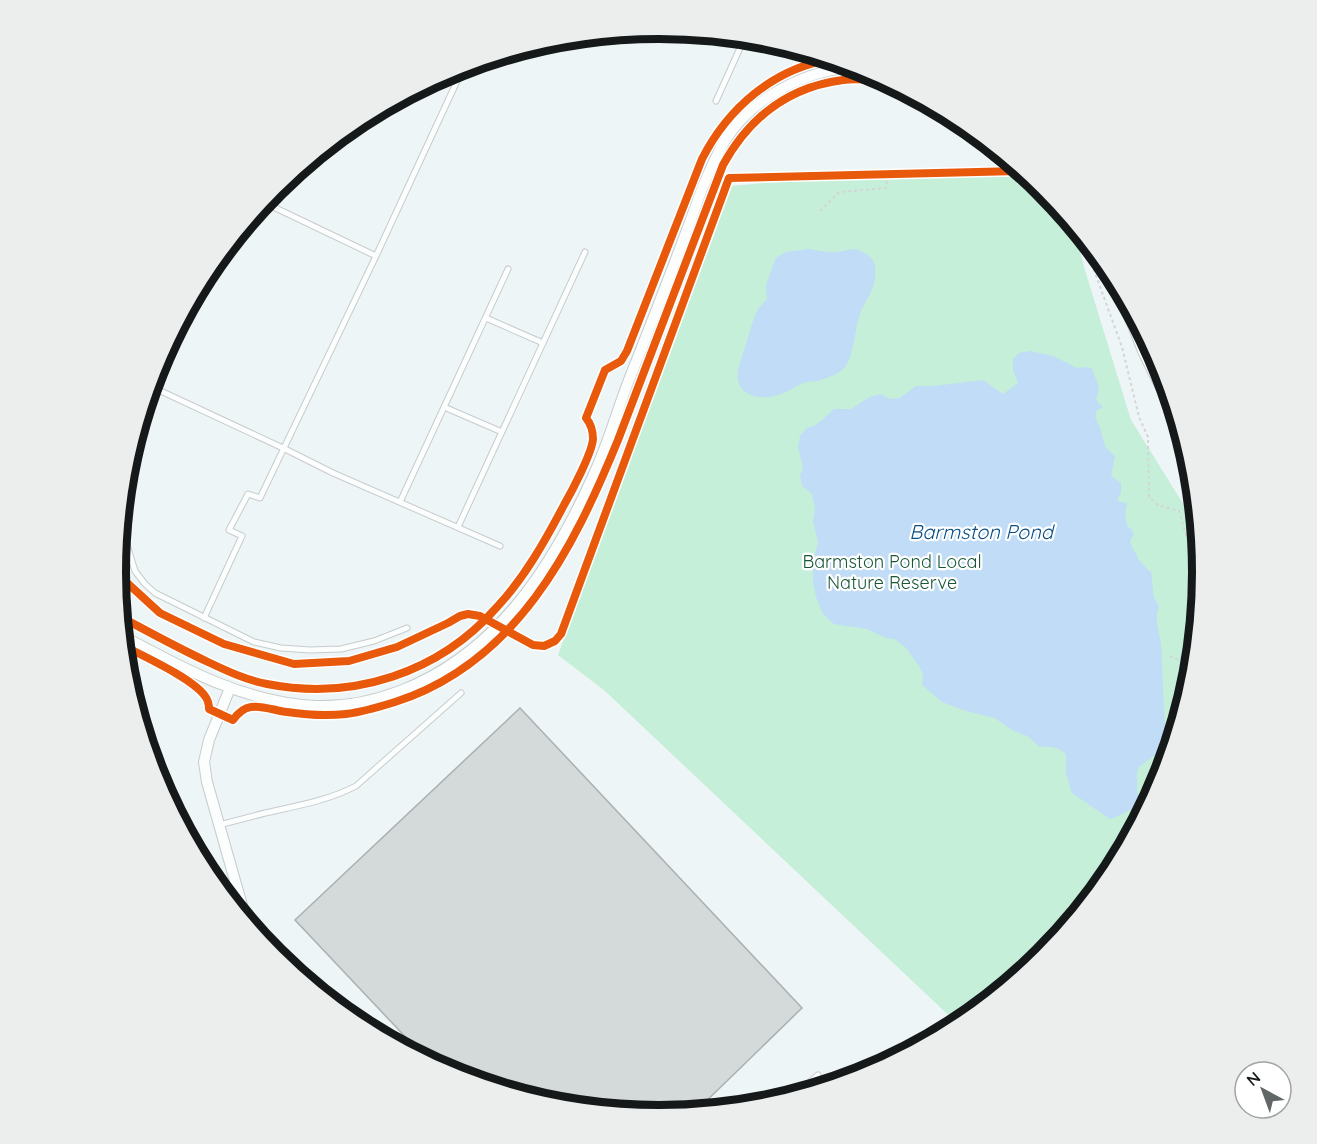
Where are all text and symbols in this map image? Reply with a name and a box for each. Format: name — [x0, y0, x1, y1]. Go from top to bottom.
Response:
water label: Barmston Pond — [909, 519, 1056, 544]
park label: Barmston Pond Local Nature Reserve — [802, 550, 982, 594]
north arrow — [1233, 1060, 1293, 1120]
text: N — [1242, 1067, 1264, 1090]

